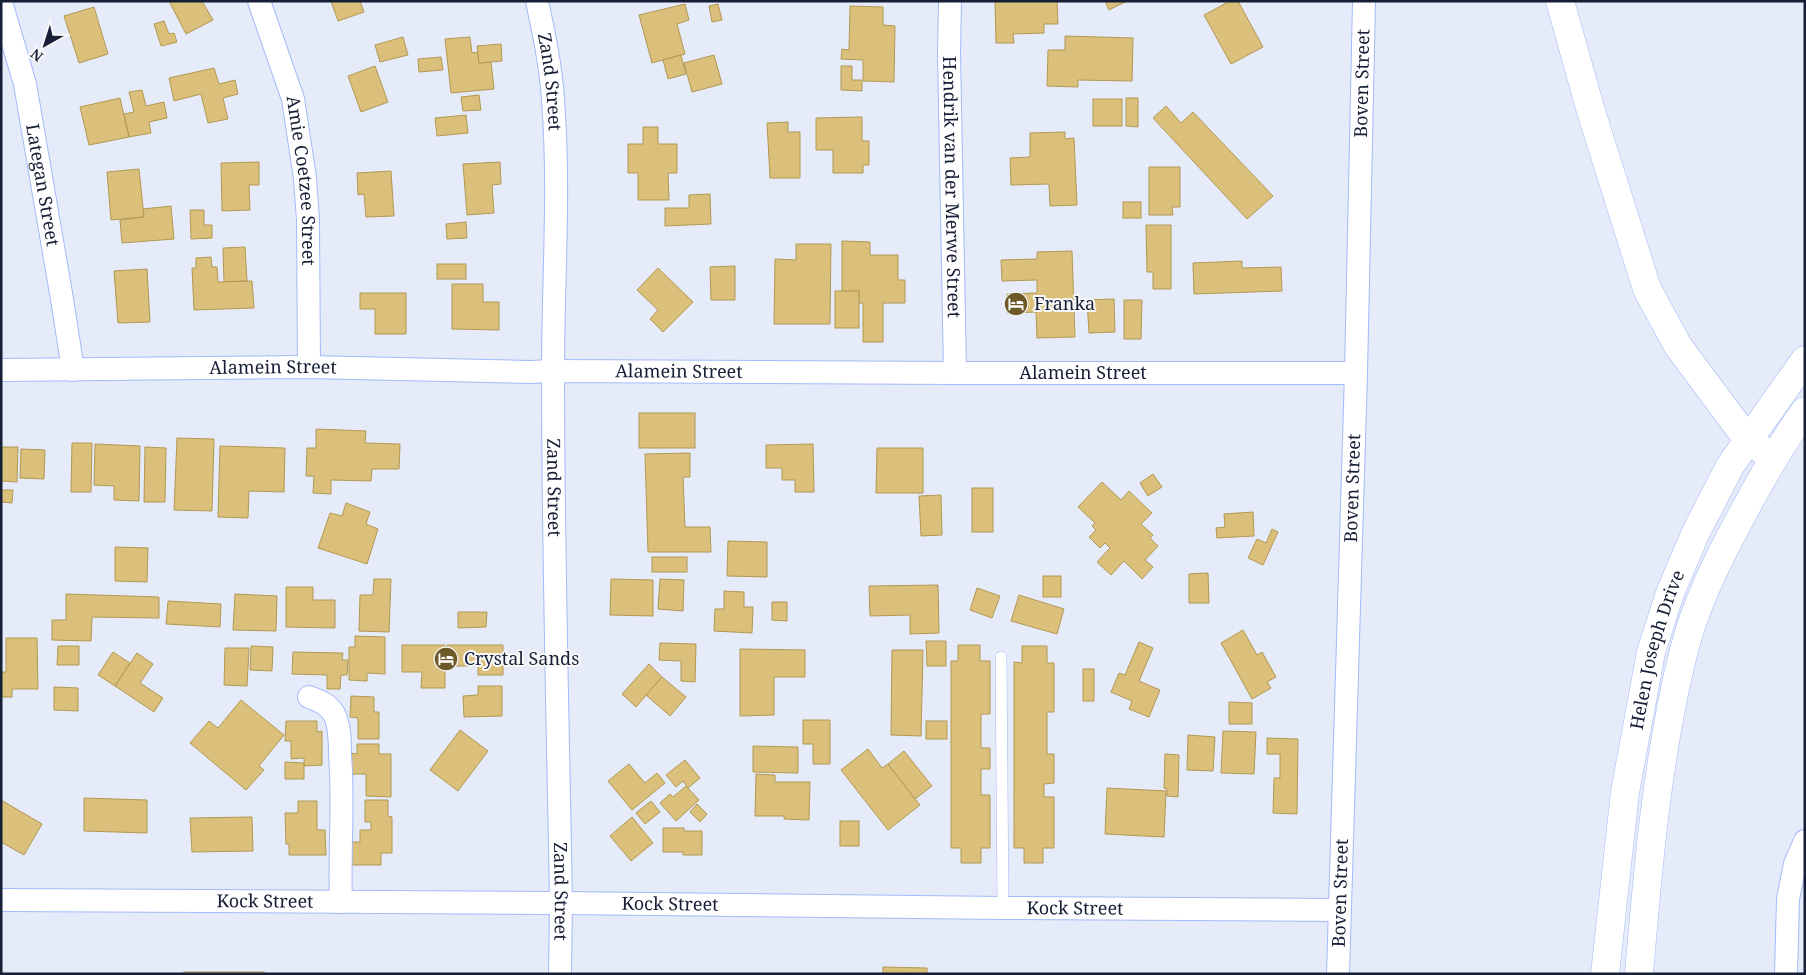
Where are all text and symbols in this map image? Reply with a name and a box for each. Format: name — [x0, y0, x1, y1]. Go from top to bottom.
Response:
north arrow — [20, 20, 70, 70]
street label: Boven Street — [1348, 29, 1374, 138]
street label: Zand Street — [533, 31, 568, 131]
text: N — [26, 45, 47, 66]
street label: Hendrik van der Merwe Street — [938, 56, 967, 318]
street label: Amie Coetzee Street — [282, 94, 321, 266]
street label: Lategan Street — [21, 122, 66, 248]
hotel icon: Franka — [1003, 291, 1029, 317]
place label: Franka — [1034, 291, 1095, 315]
street label: Alamein Street — [209, 354, 337, 379]
street label: Alamein Street — [615, 358, 743, 383]
street label: Alamein Street — [1019, 360, 1147, 384]
street label: Boven Street — [1338, 433, 1365, 543]
street label: Zand Street — [542, 438, 567, 537]
street label: Helen Joseph Drive — [1624, 566, 1689, 732]
hotel icon: Crystal Sands — [433, 646, 459, 672]
place label: Crystal Sands — [464, 646, 579, 670]
street label: Boven Street — [1326, 838, 1353, 948]
street label: Zand Street — [549, 842, 574, 941]
street label: Kock Street — [216, 888, 314, 913]
street label: Kock Street — [621, 891, 719, 916]
street label: Kock Street — [1026, 895, 1124, 920]

